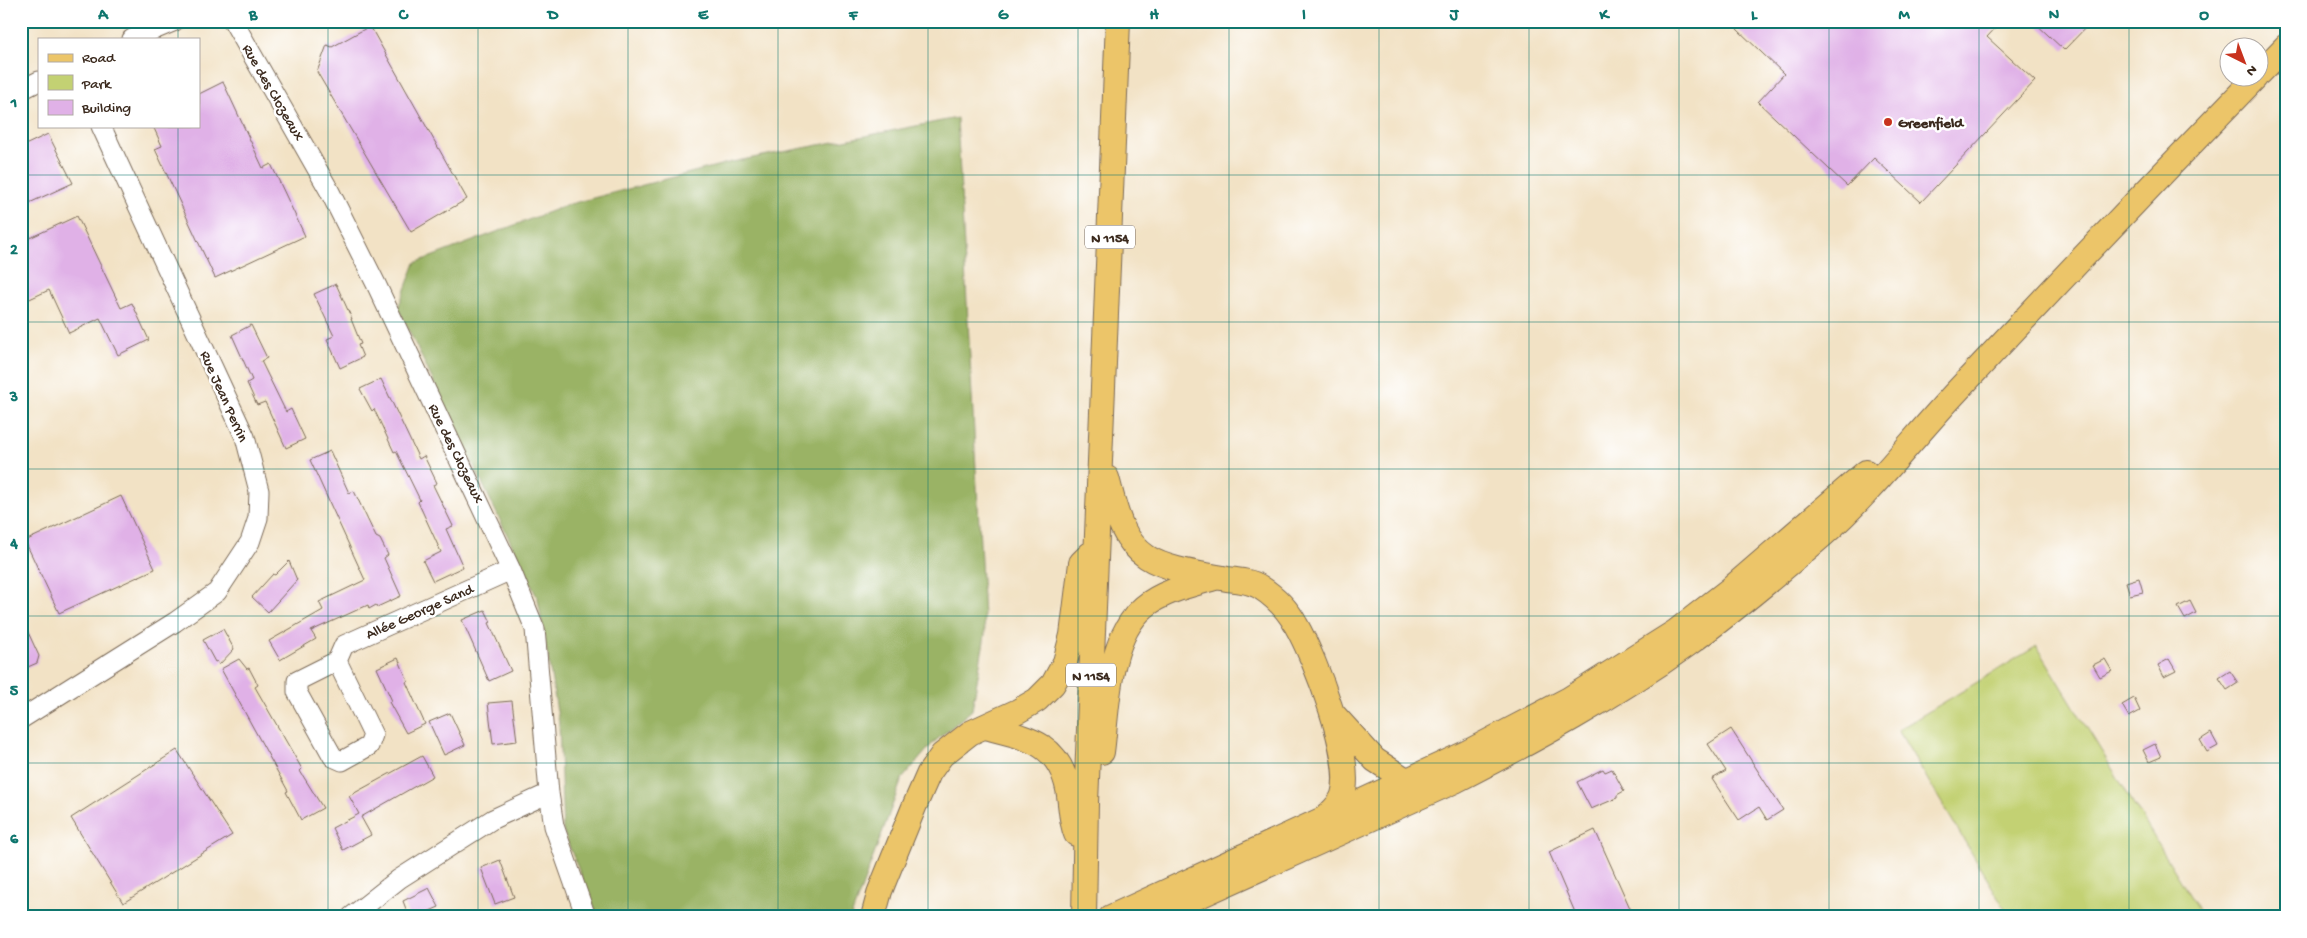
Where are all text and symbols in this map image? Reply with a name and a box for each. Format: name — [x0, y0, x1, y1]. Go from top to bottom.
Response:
text: A — [97, 7, 109, 26]
text: B — [248, 7, 258, 26]
text: C — [398, 7, 409, 26]
text: D — [546, 7, 559, 26]
text: E — [698, 7, 709, 26]
text: F — [848, 7, 859, 26]
text: G — [998, 7, 1009, 26]
text: H — [1149, 7, 1159, 26]
text: I — [1302, 7, 1306, 26]
text: J — [1449, 7, 1460, 26]
text: K — [1599, 7, 1611, 26]
text: L — [1751, 7, 1758, 26]
text: M — [1898, 7, 1910, 26]
text: N — [2049, 7, 2060, 26]
text: O — [2199, 7, 2209, 26]
legend — [38, 38, 200, 128]
north arrow — [2220, 38, 2270, 88]
street label: Rue des Clozeaux — [237, 41, 307, 145]
text: Road — [82, 50, 116, 68]
text: N — [2242, 60, 2260, 79]
text: Park — [81, 76, 112, 94]
text: 1 — [10, 95, 17, 114]
text: Building — [81, 100, 131, 118]
place label: Greenfield — [1898, 115, 1965, 133]
marker: Greenfield — [1882, 116, 1894, 128]
road number: N 1154 — [1085, 226, 1135, 248]
text: 2 — [10, 242, 18, 261]
street label: Rue Jean Perrin — [195, 348, 251, 445]
text: 3 — [9, 389, 18, 408]
street label: Rue des Clozeaux — [423, 401, 487, 507]
text: 4 — [9, 536, 18, 555]
street label: Allée George Sand — [363, 581, 477, 645]
road number: N 1154 — [1066, 664, 1116, 686]
text: 5 — [10, 683, 19, 702]
text: 6 — [10, 831, 19, 850]

